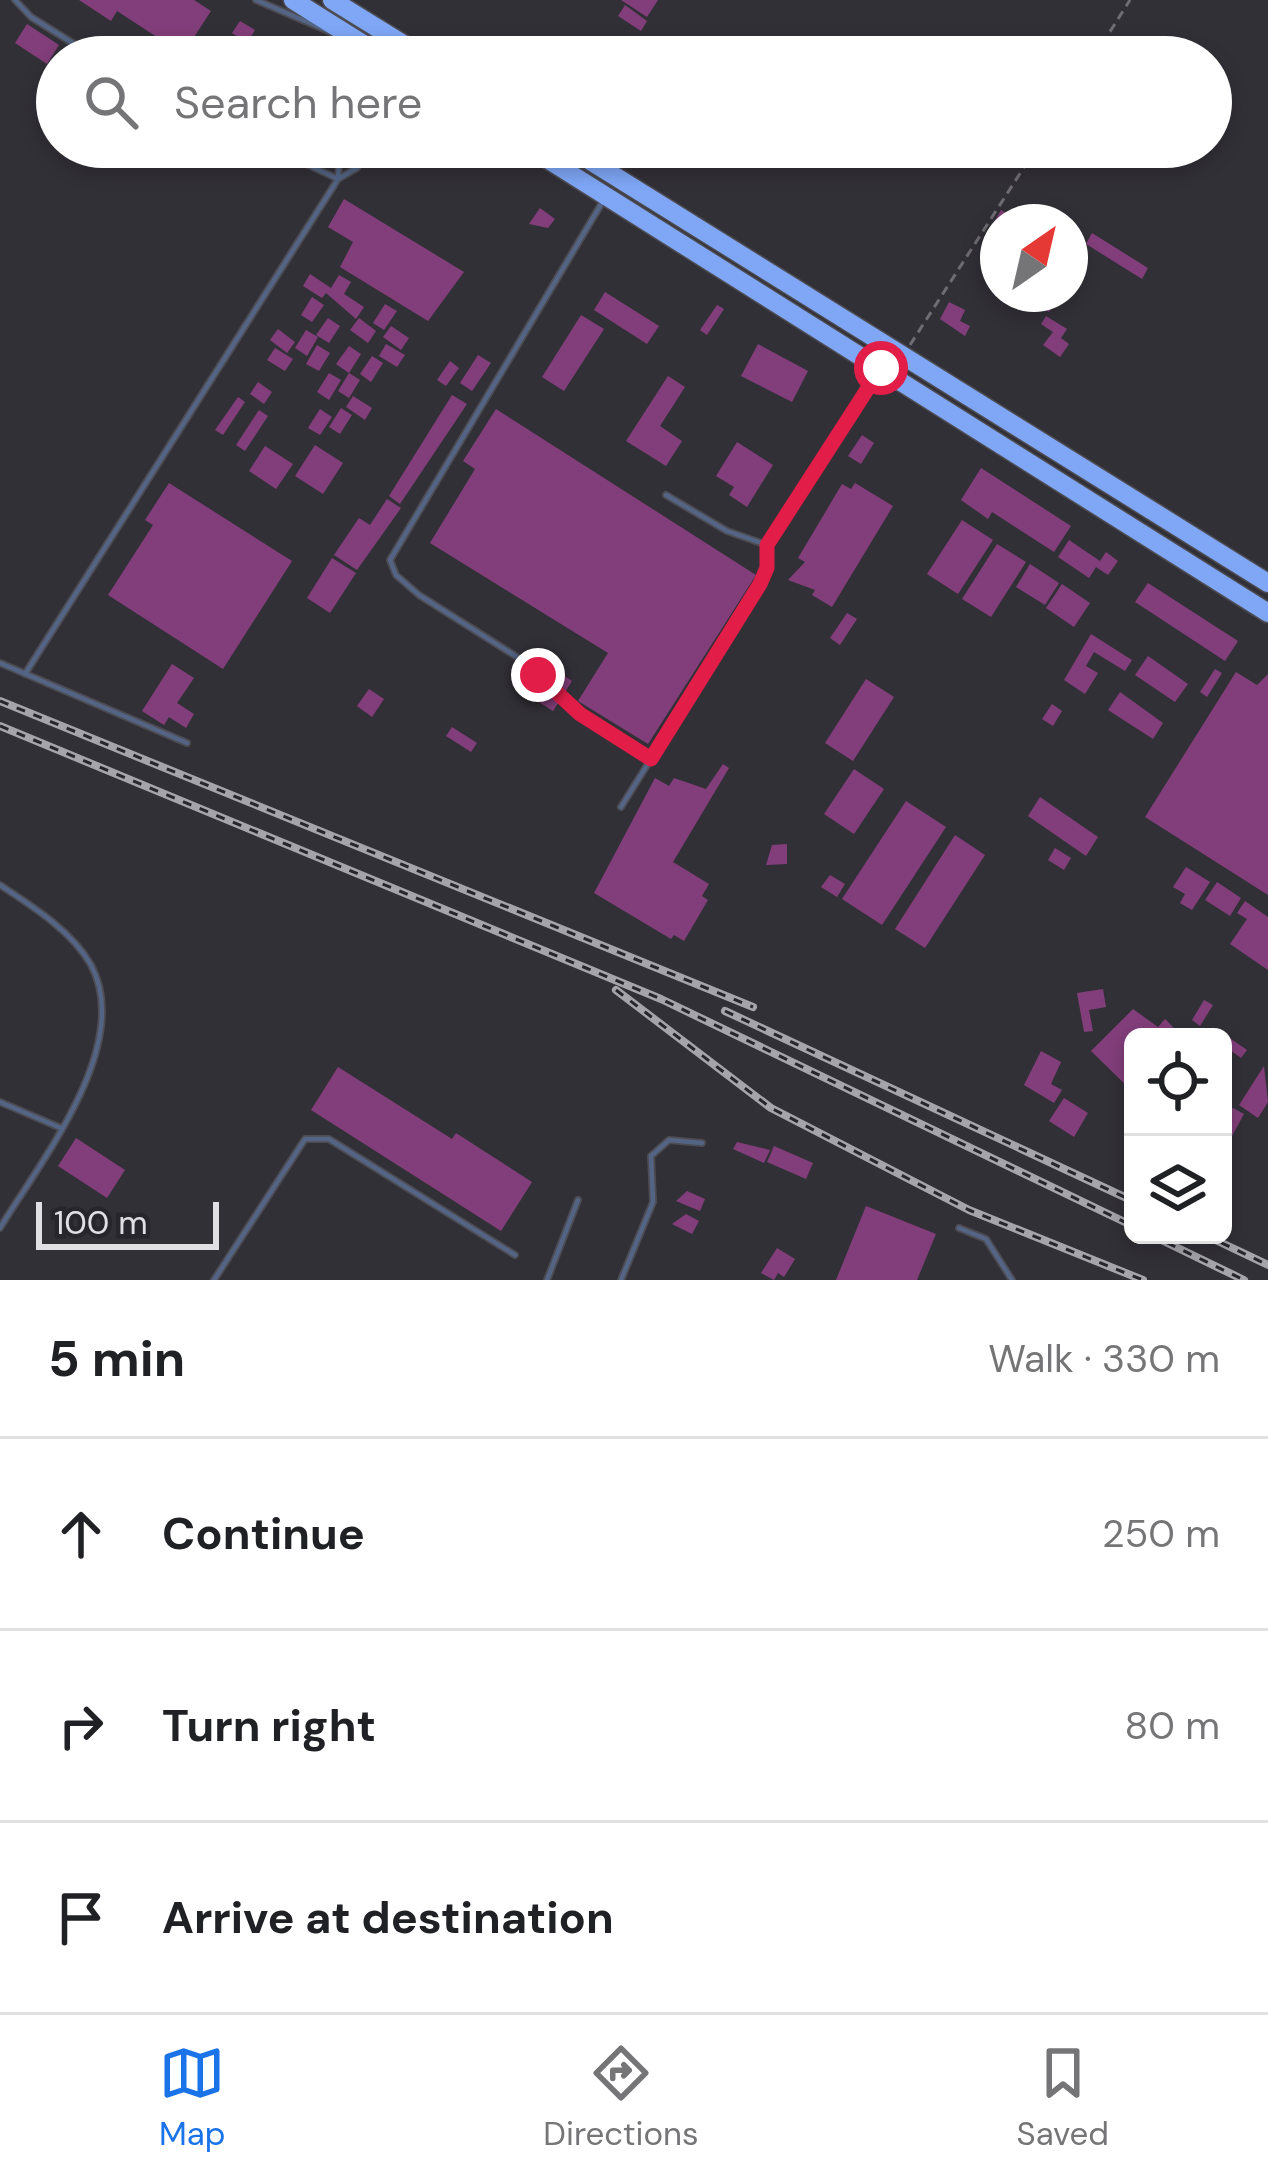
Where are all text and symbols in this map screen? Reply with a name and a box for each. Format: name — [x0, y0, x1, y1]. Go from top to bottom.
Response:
search box — [36, 36, 1232, 168]
icon: search — [78, 69, 144, 135]
text: Search here — [174, 73, 422, 132]
north arrow — [980, 204, 1088, 312]
route start — [854, 341, 908, 395]
route end — [511, 648, 565, 702]
map controls — [1124, 1028, 1232, 1244]
button: locate — [1124, 1028, 1232, 1136]
button: layers — [1124, 1136, 1232, 1244]
scale bar — [36, 1196, 219, 1249]
text: 100 m — [54, 1201, 148, 1244]
text: 5 min — [48, 1325, 185, 1392]
text: Walk · 330 m — [988, 1333, 1220, 1384]
icon: ahead — [48, 1501, 114, 1567]
text: Continue — [162, 1504, 365, 1563]
text: 250 m — [1102, 1508, 1220, 1559]
icon: right — [48, 1693, 114, 1759]
text: Turn right — [162, 1696, 376, 1755]
text: 80 m — [1124, 1700, 1220, 1751]
icon: arrive — [48, 1885, 114, 1951]
text: Arrive at destination — [162, 1888, 614, 1947]
tab: Map — [159, 2040, 225, 2155]
tab: Directions — [543, 2040, 699, 2155]
tab: Saved — [1017, 2040, 1109, 2155]

